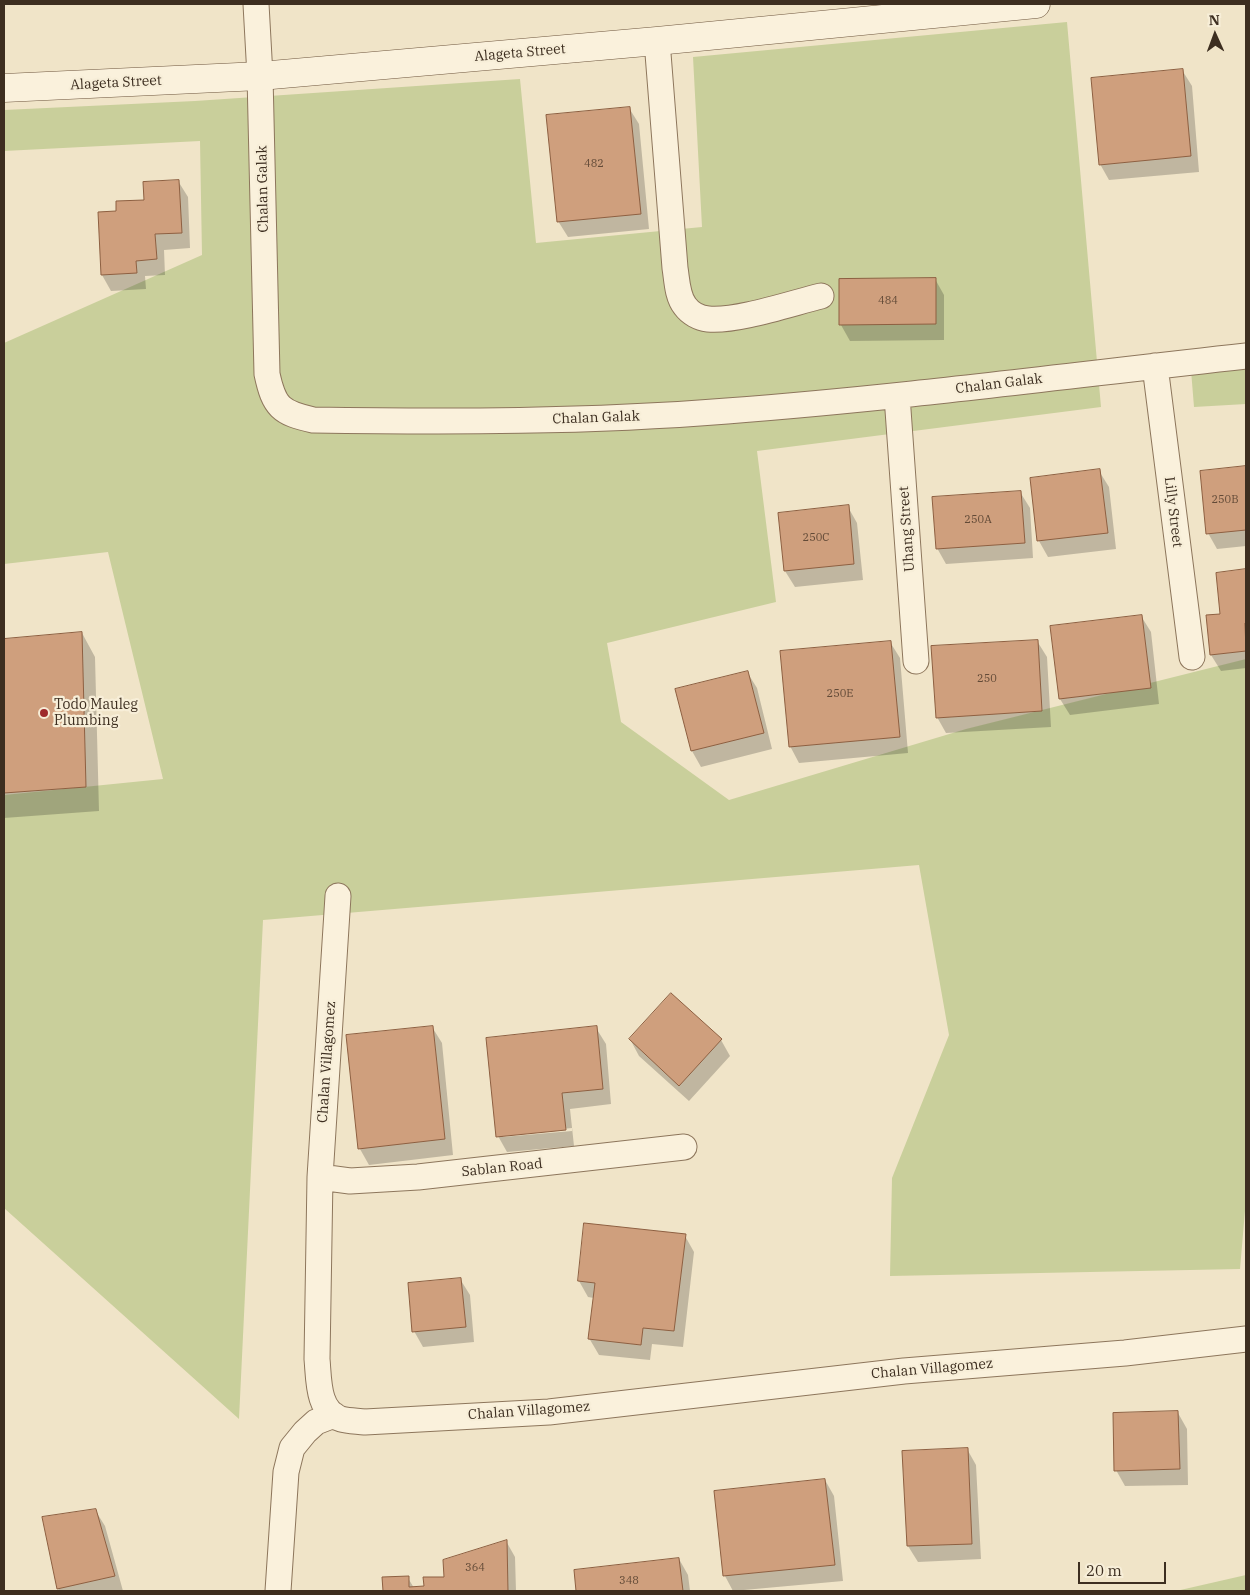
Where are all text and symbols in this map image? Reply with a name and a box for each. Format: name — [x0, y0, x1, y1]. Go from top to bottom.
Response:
north arrow — [1190, 10, 1240, 60]
text: N — [1209, 11, 1220, 29]
street label: Alageta Street — [474, 41, 566, 65]
street label: Alageta Street — [70, 72, 162, 94]
street label: Chalan Galak — [254, 145, 272, 233]
house number: 482 — [584, 157, 604, 171]
house number: 484 — [878, 294, 898, 308]
street label: Chalan Galak — [955, 370, 1043, 398]
street label: Chalan Galak — [552, 408, 640, 428]
street label: Lilly Street — [1160, 476, 1186, 548]
street label: Uhang Street — [896, 486, 918, 572]
house number: 250B — [1211, 493, 1239, 507]
house number: 250A — [964, 513, 992, 527]
house number: 250C — [803, 531, 829, 545]
house number: 250 — [977, 672, 997, 686]
house number: 250E — [827, 687, 853, 701]
place label: Todo Mauleg Plumbing — [54, 697, 138, 730]
marker: Todo Mauleg Plumbing — [38, 707, 50, 719]
street label: Chalan Villagomez — [314, 1000, 340, 1124]
street label: Sablan Road — [461, 1155, 543, 1181]
street label: Chalan Villagomez — [870, 1355, 994, 1383]
street label: Chalan Villagomez — [467, 1398, 591, 1424]
scale bar — [1080, 1552, 1168, 1584]
house number: 364 — [465, 1561, 485, 1575]
text: 20 m — [1086, 1561, 1122, 1580]
house number: 348 — [619, 1574, 639, 1588]

